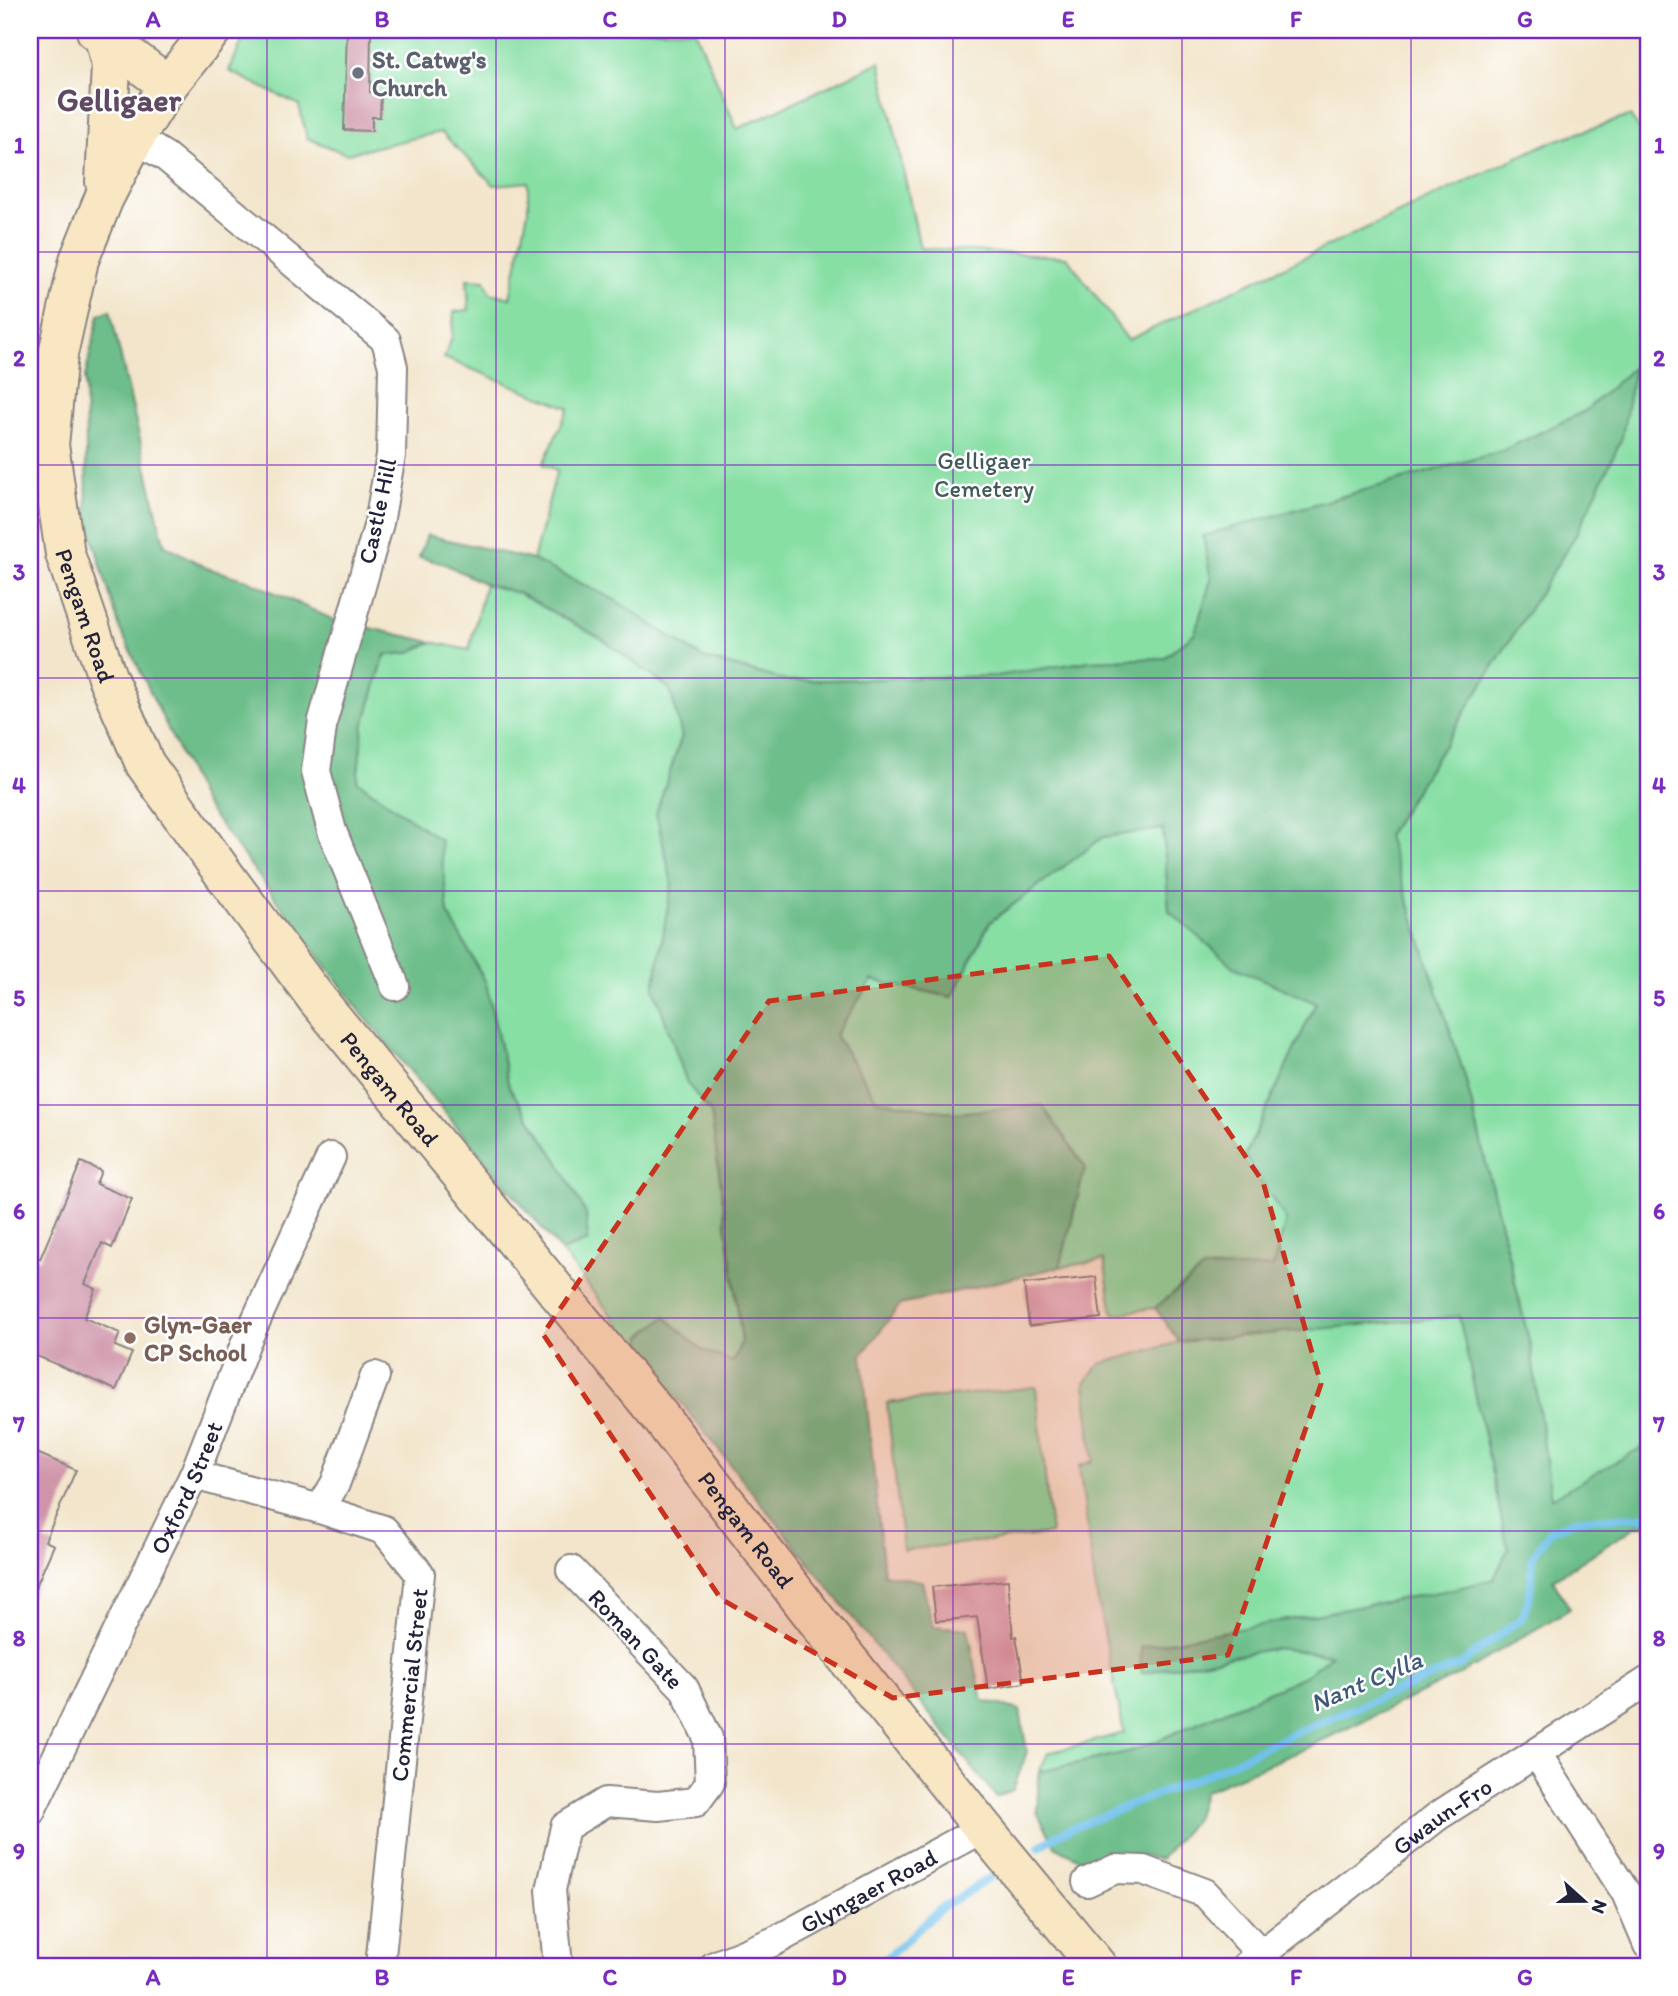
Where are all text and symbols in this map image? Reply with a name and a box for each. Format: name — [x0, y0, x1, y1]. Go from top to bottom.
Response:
text: A — [145, 5, 161, 33]
text: B — [375, 5, 390, 33]
text: C — [603, 5, 618, 33]
text: D — [831, 5, 847, 33]
text: E — [1062, 5, 1075, 33]
text: F — [1290, 5, 1303, 33]
text: G — [1517, 5, 1533, 33]
place label: St. Catwg's Church — [372, 45, 487, 102]
marker: St. Catwg's Church — [350, 65, 366, 81]
district label: Gelligaer — [57, 81, 183, 119]
text: 1 — [14, 131, 25, 159]
text: 1 — [1654, 131, 1665, 159]
text: 2 — [13, 344, 26, 372]
text: 2 — [1653, 344, 1666, 372]
park label: Gelligaer Cemetery — [934, 446, 1034, 503]
street label: Castle Hill — [352, 455, 402, 567]
street label: Pengam Road — [50, 544, 122, 686]
text: 3 — [13, 558, 26, 586]
text: 3 — [1653, 558, 1666, 586]
text: 4 — [12, 771, 26, 799]
text: 4 — [1652, 771, 1666, 799]
text: 5 — [13, 984, 25, 1012]
text: 5 — [1653, 984, 1665, 1012]
street label: Pengam Road — [335, 1025, 446, 1152]
text: 6 — [13, 1197, 25, 1225]
text: 6 — [1653, 1197, 1665, 1225]
place label: Glyn-Gaer CP School — [144, 1310, 252, 1367]
marker: Glyn-Gaer CP School — [122, 1330, 138, 1346]
text: 7 — [12, 1410, 25, 1438]
text: 7 — [1652, 1410, 1665, 1438]
street label: Oxford Street — [143, 1417, 228, 1559]
street label: Pengam Road — [693, 1465, 801, 1594]
street label: Roman Gate — [582, 1583, 690, 1695]
street label: Commercial Street — [384, 1587, 434, 1783]
text: 8 — [13, 1624, 26, 1652]
text: 8 — [1653, 1624, 1666, 1652]
water label: Nant Cylla — [1305, 1643, 1427, 1719]
street label: Gwaun-Fro — [1386, 1771, 1497, 1861]
text: 9 — [13, 1837, 25, 1865]
text: 9 — [1653, 1837, 1665, 1865]
street label: Glyngaer Road — [795, 1842, 942, 1939]
north arrow — [1548, 1867, 1618, 1937]
text: N — [1586, 1897, 1612, 1917]
text: A — [145, 1963, 161, 1991]
text: B — [375, 1963, 390, 1991]
text: C — [603, 1963, 618, 1991]
text: D — [831, 1963, 847, 1991]
text: E — [1062, 1963, 1075, 1991]
text: F — [1290, 1963, 1303, 1991]
text: G — [1517, 1963, 1533, 1991]

